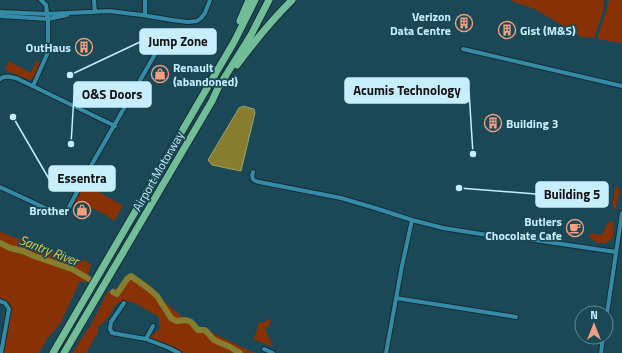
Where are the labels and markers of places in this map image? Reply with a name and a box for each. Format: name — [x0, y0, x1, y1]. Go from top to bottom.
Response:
place label: Verizon Data Centre — [390, 7, 451, 40]
building icon: Verizon Data Centre — [454, 13, 474, 33]
building icon: Gist (M&S) — [497, 20, 517, 40]
place label: Gist (M&S) — [520, 21, 576, 40]
callout: Jump Zone — [140, 29, 216, 54]
building icon: OutHaus — [74, 37, 94, 57]
place label: OutHaus — [26, 38, 71, 57]
place label: Renault (abandoned) — [173, 58, 238, 91]
shop icon: Renault (abandoned) — [150, 64, 170, 84]
callout: Acumis Technology — [345, 78, 469, 103]
callout: O&S Doors — [74, 82, 151, 107]
building icon: Building 3 — [483, 113, 503, 133]
place label: Building 3 — [506, 114, 558, 133]
callout: Essentra — [49, 166, 115, 191]
callout: Building 5 — [536, 182, 608, 207]
shop icon: Brother — [72, 200, 92, 220]
place label: Brother — [29, 201, 70, 220]
place label: Butlers Chocolate Cafe — [485, 212, 562, 245]
cafe icon: Butlers Chocolate Cafe — [565, 218, 585, 238]

